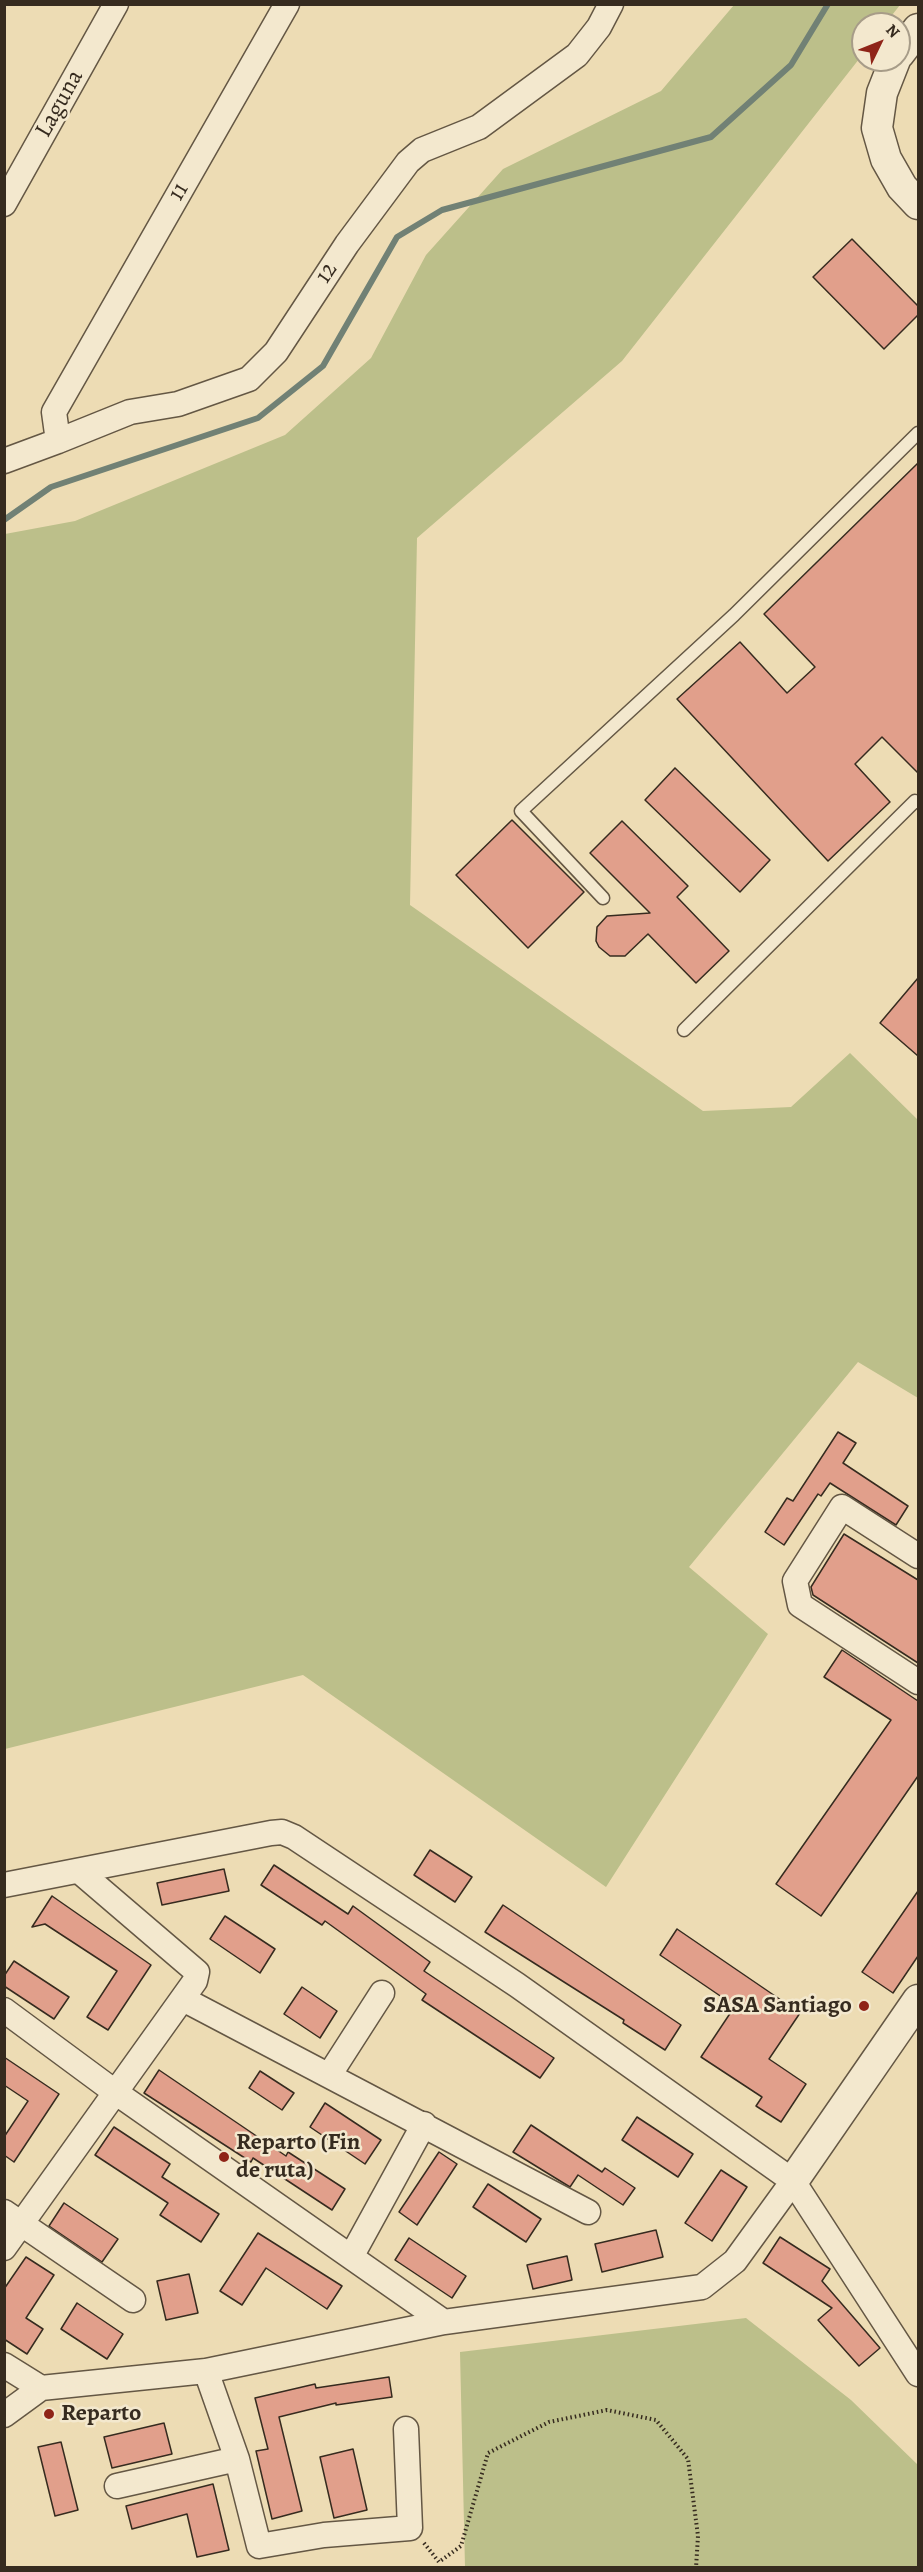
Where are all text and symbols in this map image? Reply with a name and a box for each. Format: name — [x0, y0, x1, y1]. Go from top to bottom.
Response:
north arrow — [851, 12, 911, 72]
text: N — [881, 19, 905, 43]
street label: Laguna — [30, 65, 90, 143]
street label: 11 — [162, 178, 196, 206]
street label: 12 — [310, 257, 344, 289]
place label: SASA Santiago — [703, 1992, 852, 2020]
marker: SASA Santiago — [857, 1999, 871, 2013]
place label: Reparto (Fin de ruta) — [236, 2129, 360, 2185]
marker: Reparto (Fin de ruta) — [217, 2150, 231, 2164]
place label: Reparto — [61, 2400, 141, 2428]
marker: Reparto — [42, 2407, 56, 2421]

